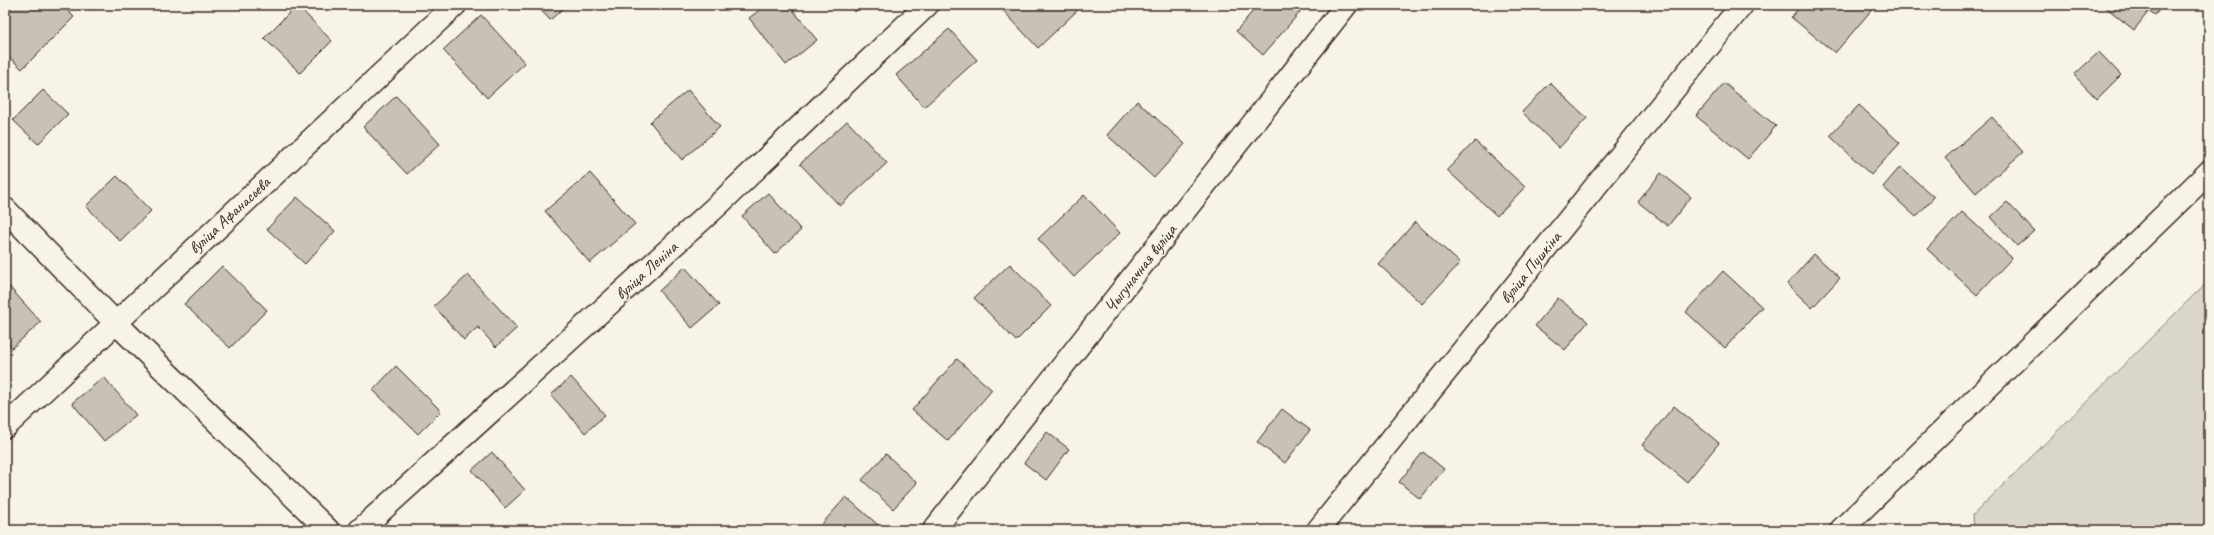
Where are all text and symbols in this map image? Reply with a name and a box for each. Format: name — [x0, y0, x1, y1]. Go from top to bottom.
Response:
street label: вуліца Афанасьева — [184, 171, 275, 258]
street label: Чыгуначная вуліца — [1100, 219, 1182, 316]
street label: вуліца Пушкіна — [1495, 226, 1567, 308]
street label: вуліца Леніна — [611, 236, 683, 304]

